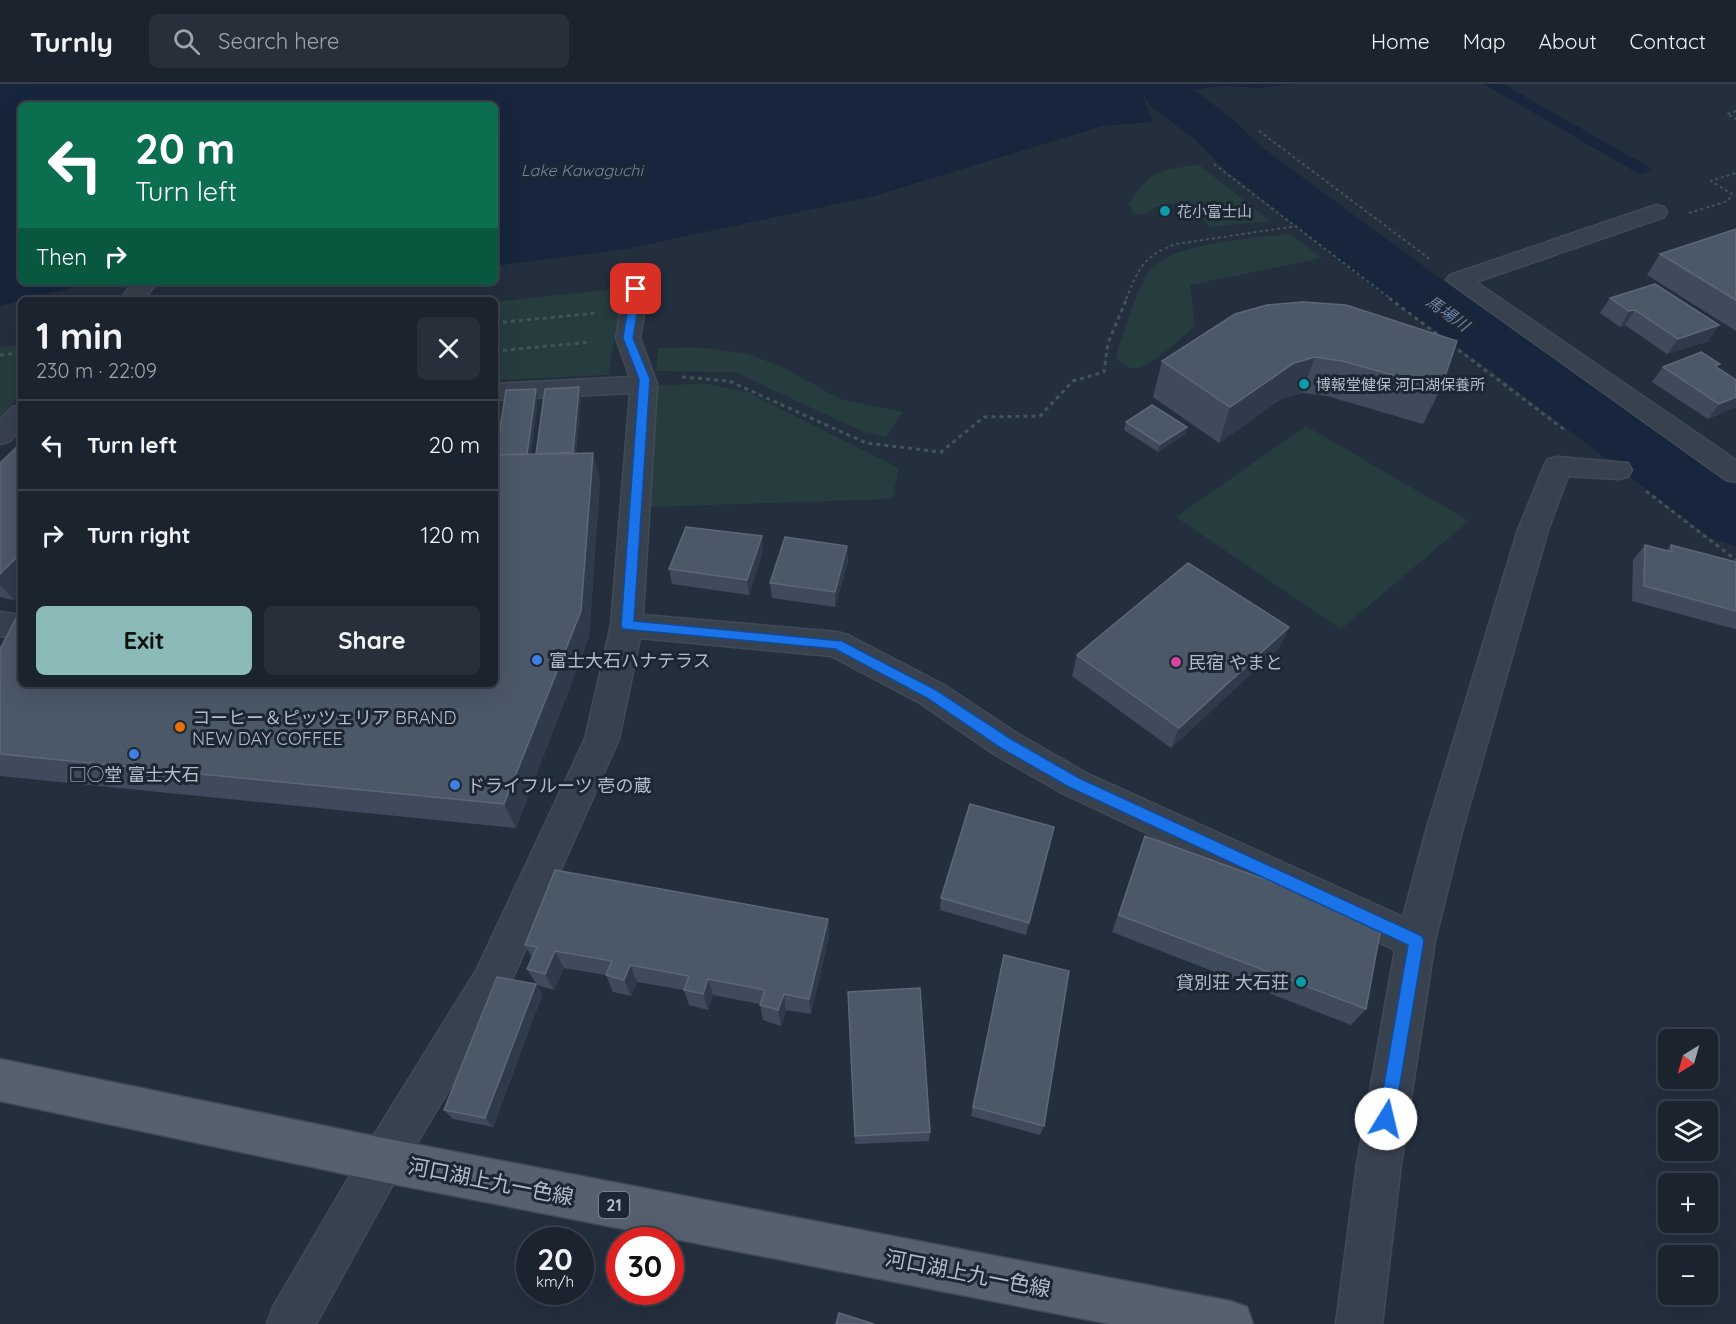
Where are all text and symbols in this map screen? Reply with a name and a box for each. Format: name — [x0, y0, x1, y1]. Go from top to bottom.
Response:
search box — [149, 14, 569, 68]
text: Turnly — [30, 24, 113, 59]
icon: search — [170, 25, 203, 58]
text: Search here — [218, 27, 339, 55]
text: Home — [1371, 28, 1430, 54]
text: Map — [1463, 28, 1506, 54]
text: About — [1539, 28, 1597, 54]
text: Contact — [1630, 28, 1706, 54]
text: 20 m — [135, 122, 235, 175]
icon: left — [36, 126, 114, 204]
water label: Lake Kawaguchi — [521, 160, 644, 180]
text: Turn left — [135, 174, 237, 208]
place label: 花小富士山 — [1177, 202, 1252, 221]
marker: 花小富士山 — [1158, 204, 1172, 218]
icon: right — [99, 240, 132, 273]
text: Then — [36, 243, 87, 271]
pin — [610, 263, 661, 314]
icon: arrive — [619, 272, 652, 305]
water label: 馬場川 — [1423, 291, 1475, 336]
text: 1 min — [36, 313, 123, 358]
button: close — [417, 317, 480, 380]
text: 230 m · 22:09 — [36, 358, 157, 383]
place label: 博報堂健保 河口湖保養所 — [1316, 375, 1485, 394]
marker: 博報堂健保 河口湖保養所 — [1297, 377, 1311, 391]
icon: left — [36, 429, 69, 462]
text: Turn left — [87, 431, 177, 459]
text: 20 m — [429, 431, 480, 459]
icon: right — [36, 519, 69, 552]
text: Turn right — [87, 521, 191, 549]
text: 120 m — [421, 521, 480, 549]
button: Exit — [36, 606, 252, 675]
button: Share — [264, 606, 480, 675]
place label: 富士大石ハナテラス — [549, 649, 711, 672]
place label: 民宿 やまと — [1188, 651, 1283, 674]
marker: 富士大石ハナテラス — [530, 653, 544, 667]
marker: 民宿 やまと — [1169, 655, 1183, 669]
place label: コーヒー＆ピッツェリア BRAND NEW DAY COFFEE — [192, 706, 456, 750]
marker: コーヒー＆ピッツェリア BRAND NEW DAY COFFEE — [173, 720, 187, 734]
marker: □○堂 富士大石 — [127, 747, 141, 761]
place label: □○堂 富士大石 — [69, 763, 199, 786]
place label: ドライフルーツ 壱の蔵 — [467, 774, 652, 797]
marker: ドライフルーツ 壱の蔵 — [448, 778, 462, 792]
place label: 貸別荘 大石荘 — [1176, 971, 1289, 994]
marker: 貸別荘 大石荘 — [1294, 975, 1308, 989]
north arrow — [1658, 1029, 1718, 1089]
map controls — [1658, 1029, 1718, 1305]
position arrow — [1354, 1087, 1418, 1151]
button: layers — [1658, 1101, 1718, 1161]
street label: 河口湖上九一色線 — [406, 1152, 576, 1210]
button: + — [1658, 1173, 1718, 1233]
road number: 21 — [599, 1192, 629, 1218]
speed limit sign: 30 — [606, 1227, 684, 1305]
text: 20 — [537, 1240, 573, 1278]
street label: 河口湖上九一色線 — [883, 1244, 1053, 1302]
button: − — [1658, 1245, 1718, 1305]
text: km/h — [536, 1272, 574, 1291]

